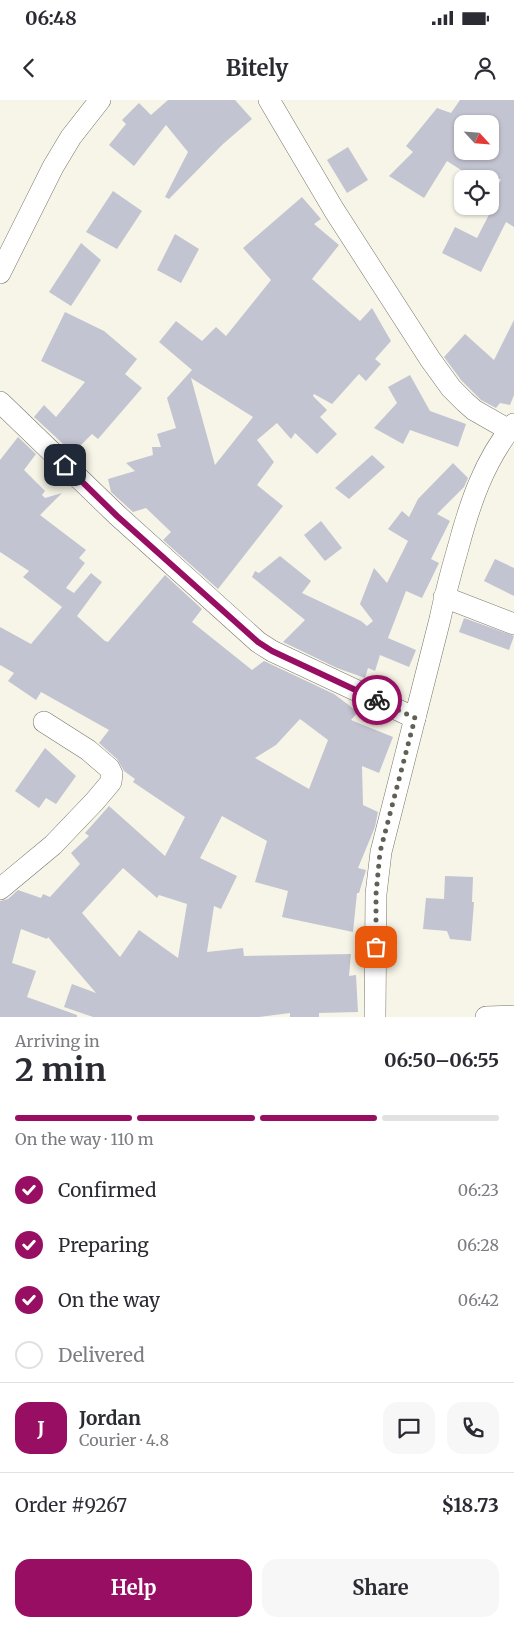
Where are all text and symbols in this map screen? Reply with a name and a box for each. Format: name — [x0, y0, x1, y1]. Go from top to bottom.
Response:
text: 06:48 — [25, 6, 77, 30]
icon: back — [15, 54, 43, 82]
text: Bitely — [226, 54, 288, 82]
icon: person — [471, 54, 499, 82]
north arrow — [454, 115, 499, 160]
map controls — [454, 115, 499, 215]
button: locate — [454, 170, 499, 215]
pin — [44, 444, 86, 486]
icon: home — [51, 451, 79, 479]
courier — [352, 675, 402, 725]
icon: bike — [363, 686, 391, 714]
pin — [355, 926, 397, 968]
icon: bag — [362, 933, 390, 961]
text: Arriving in — [15, 1031, 100, 1051]
text: 06:50–06:55 — [384, 1048, 499, 1072]
text: 2 min — [15, 1050, 106, 1090]
text: On the way · 110 m — [15, 1129, 154, 1149]
icon: check — [15, 1176, 43, 1204]
text: Confirmed — [58, 1178, 156, 1202]
text: 06:23 — [458, 1180, 499, 1200]
icon: check — [15, 1231, 43, 1259]
text: Preparing — [58, 1233, 149, 1257]
text: 06:28 — [457, 1235, 499, 1255]
icon: check — [15, 1286, 43, 1314]
text: On the way — [58, 1288, 160, 1312]
text: 06:42 — [458, 1290, 499, 1310]
text: Delivered — [58, 1343, 145, 1367]
button: chat — [383, 1402, 435, 1454]
button: phone — [447, 1402, 499, 1454]
text: Jordan — [79, 1406, 141, 1430]
text: J — [37, 1416, 45, 1440]
text: Courier · 4.8 — [79, 1430, 169, 1450]
text: Order #9267 — [15, 1493, 127, 1517]
text: $18.73 — [441, 1493, 499, 1517]
button: Help — [15, 1559, 252, 1617]
button: Share — [262, 1559, 499, 1617]

